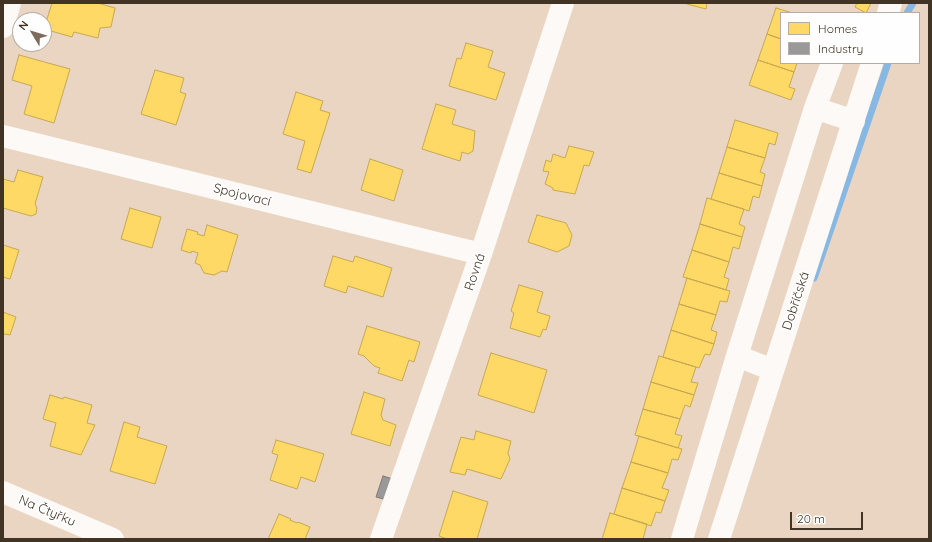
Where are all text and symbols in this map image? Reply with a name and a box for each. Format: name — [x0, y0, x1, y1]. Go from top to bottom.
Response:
north arrow — [12, 12, 52, 52]
legend — [780, 12, 920, 64]
text: N — [15, 18, 31, 33]
text: Homes — [818, 21, 857, 36]
text: Industry — [818, 41, 863, 56]
street label: Spojovací — [212, 180, 272, 210]
street label: Rovná — [461, 251, 489, 293]
street label: Dobříčská — [779, 270, 813, 332]
street label: Na Čtyřku — [16, 492, 78, 530]
scale bar — [792, 504, 865, 530]
text: 20 m — [797, 511, 825, 526]

